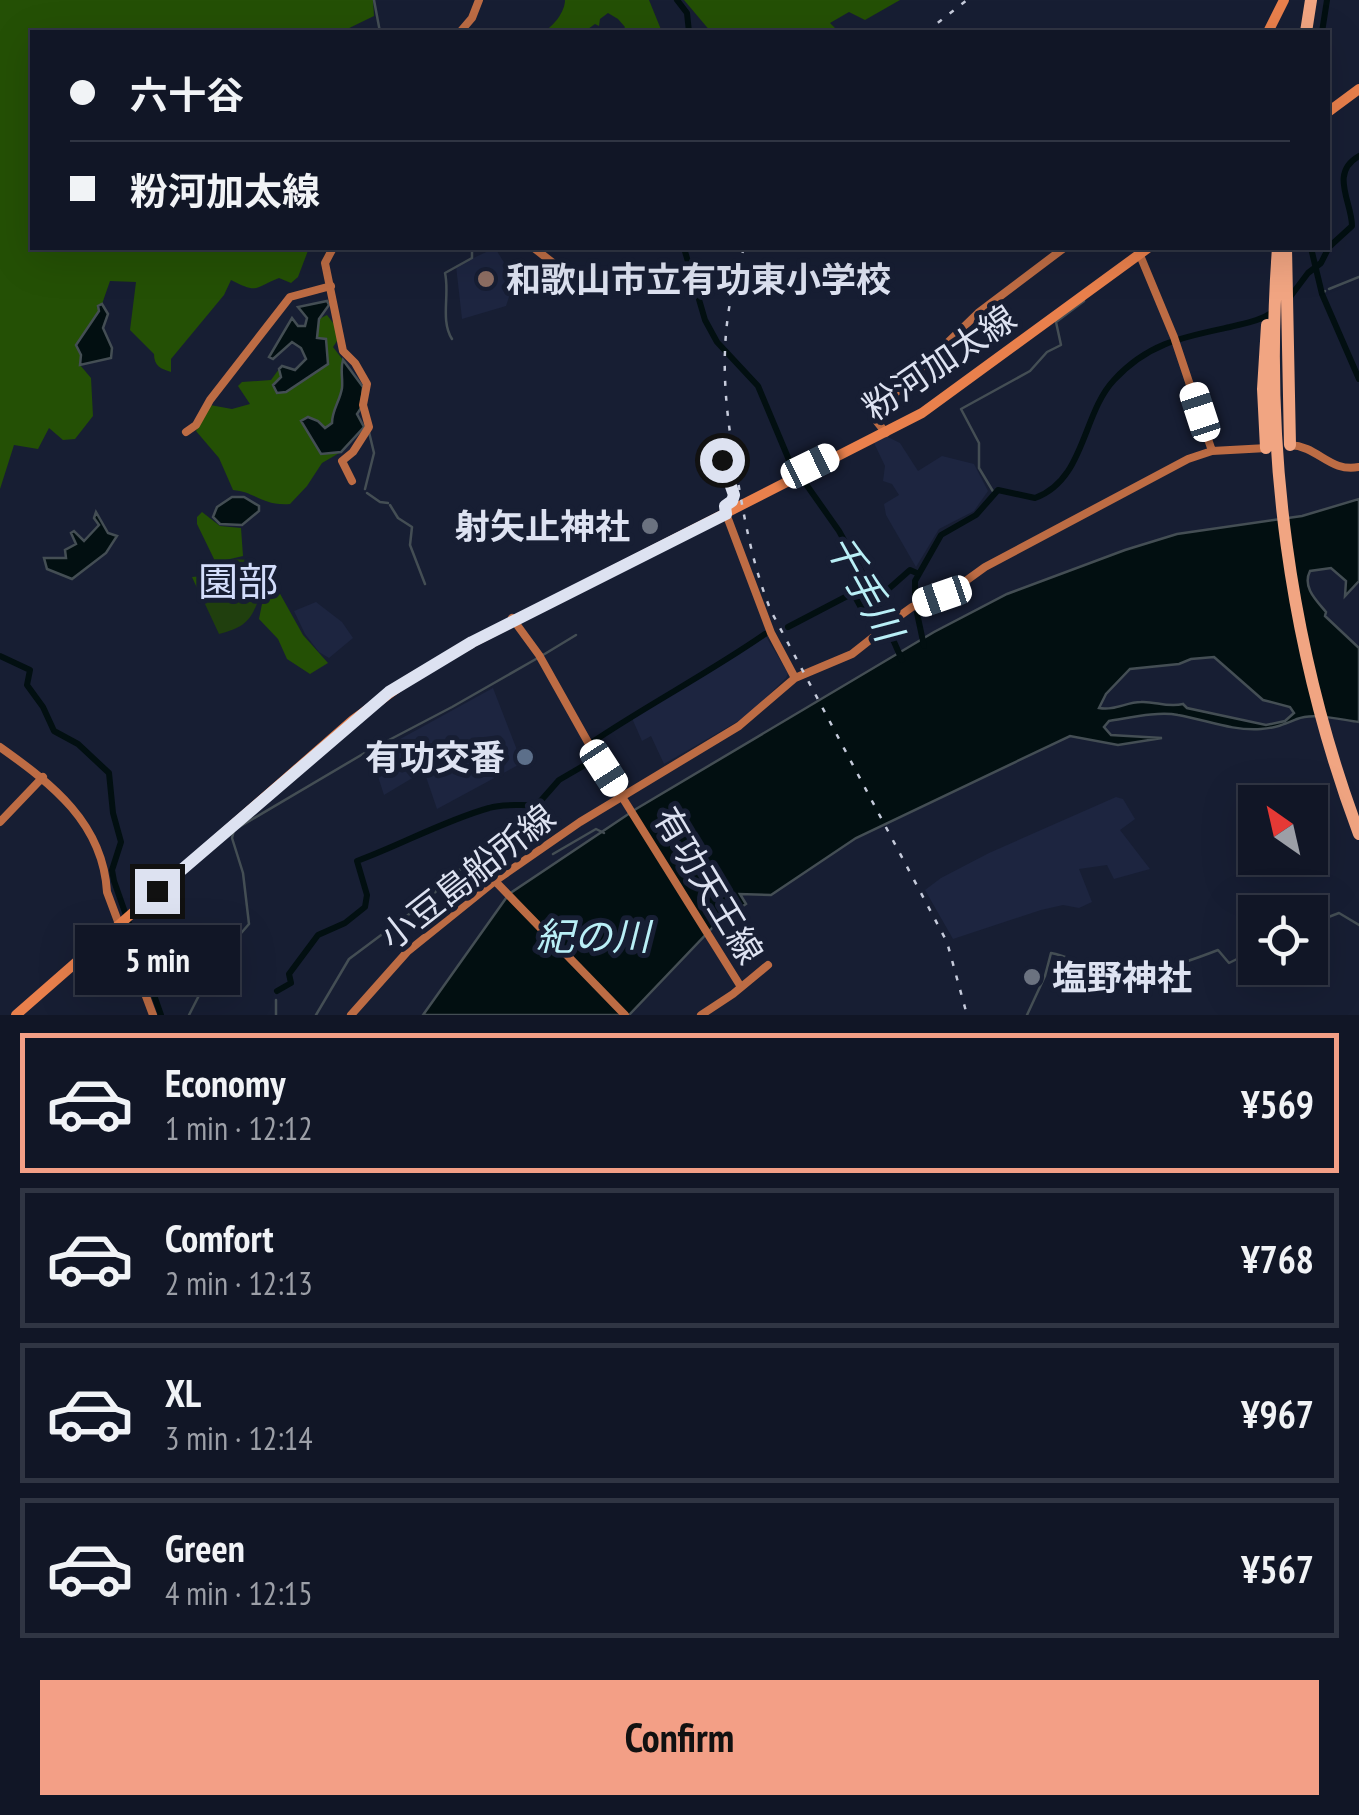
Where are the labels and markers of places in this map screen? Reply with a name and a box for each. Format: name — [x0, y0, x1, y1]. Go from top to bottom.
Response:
place label: 和歌山市立有功東小学校 — [506, 256, 891, 302]
marker: 和歌山市立有功東小学校 — [475, 268, 497, 290]
place label: 射矢止神社 — [455, 503, 630, 549]
marker: 射矢止神社 — [639, 515, 661, 537]
place label: 有功交番 — [365, 734, 505, 780]
marker: 有功交番 — [514, 746, 536, 768]
place label: 塩野神社 — [1052, 954, 1192, 1000]
marker: 塩野神社 — [1021, 966, 1043, 988]

